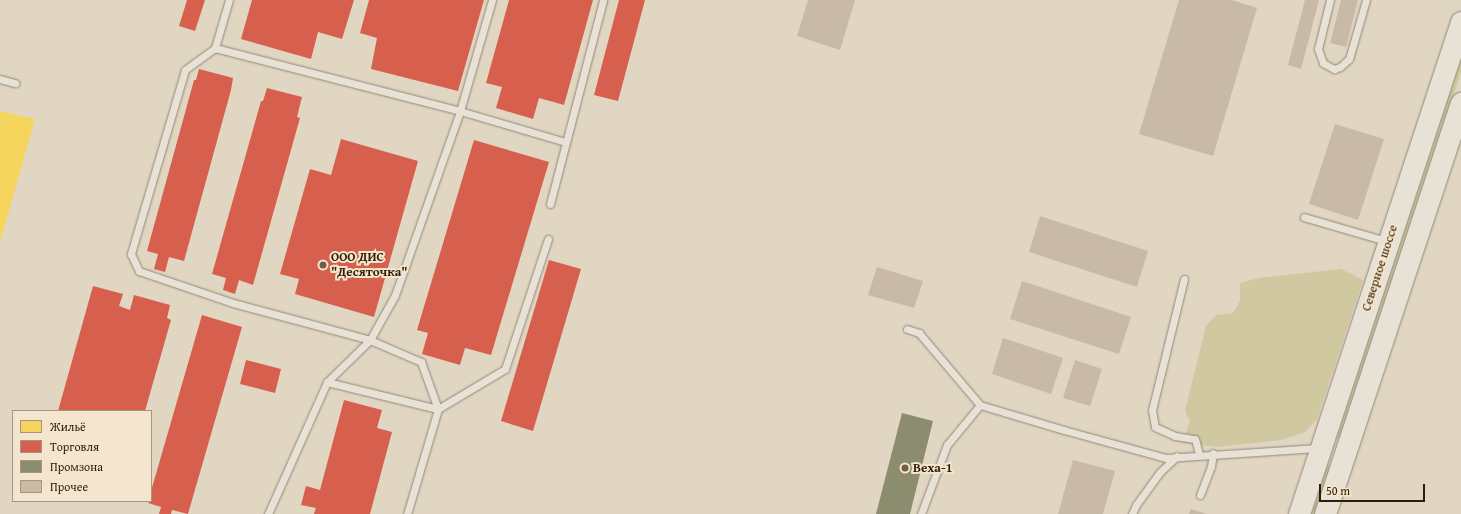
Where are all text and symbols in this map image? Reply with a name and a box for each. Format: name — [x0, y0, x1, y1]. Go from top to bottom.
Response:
street label: Северное шоссе — [1359, 223, 1401, 313]
place label: ООО ДИС "Десяточка" — [331, 250, 408, 281]
marker: ООО ДИС "Десяточка" — [318, 260, 328, 270]
legend — [12, 410, 152, 502]
text: Жильё — [50, 418, 86, 435]
text: Торговля — [50, 438, 99, 455]
text: Промзона — [50, 458, 103, 475]
place label: Веха-1 — [913, 460, 952, 476]
marker: Веха-1 — [900, 463, 910, 473]
scale bar — [1321, 476, 1427, 502]
text: Прочее — [50, 478, 88, 495]
text: 50 m — [1326, 482, 1350, 499]

